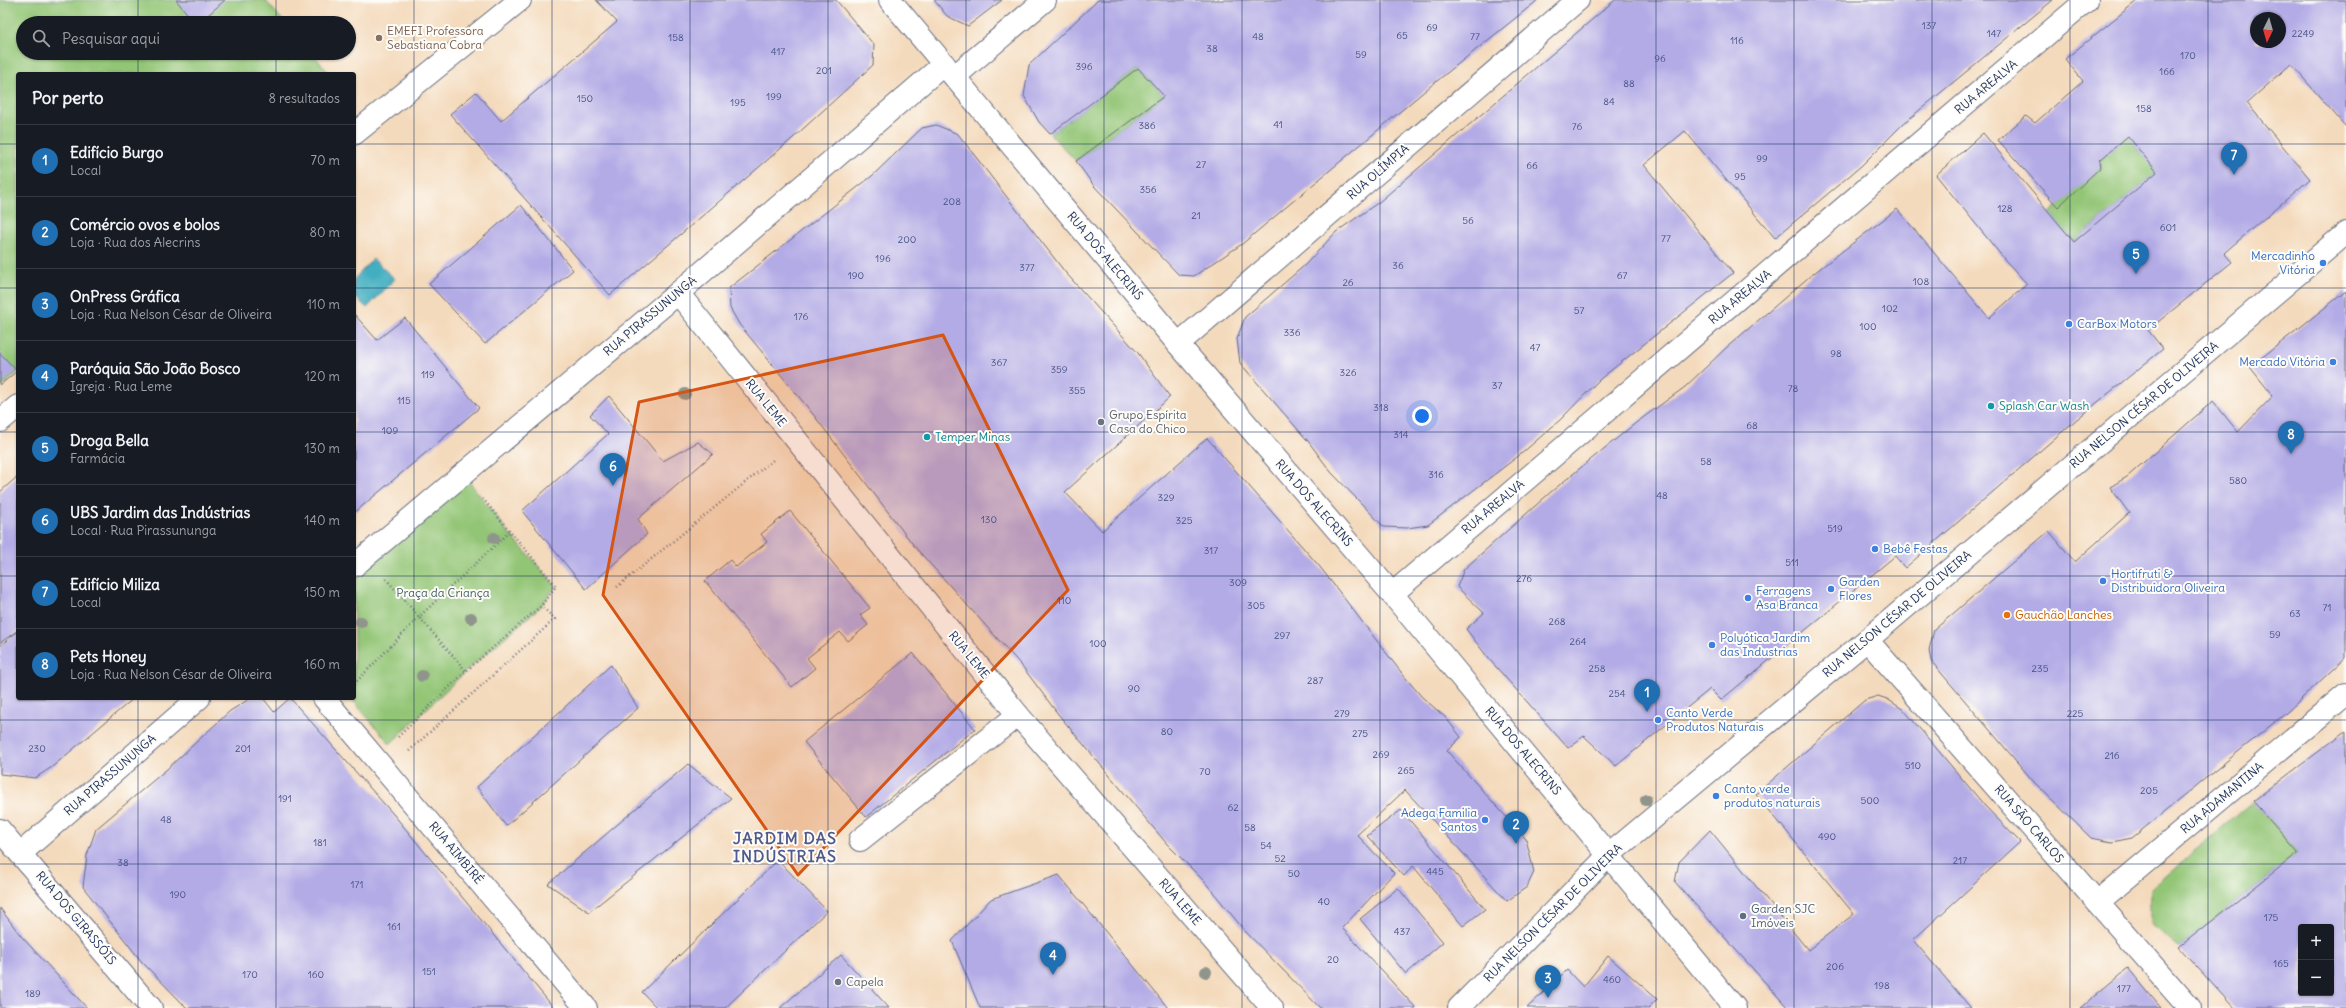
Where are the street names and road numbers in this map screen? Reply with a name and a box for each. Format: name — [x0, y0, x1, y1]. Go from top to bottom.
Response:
street label: RUA AREALVA — [1951, 56, 2020, 117]
street label: RUA OLÍMPIA — [1344, 140, 1412, 203]
street label: RUA DOS ALECRINS — [1064, 209, 1147, 303]
street label: RUA AREALVA — [1705, 266, 1774, 327]
street label: RUA PIRASSUNUNGA — [600, 272, 699, 359]
street label: RUA NELSON CÉSAR DE OLIVEIRA — [2066, 338, 2221, 471]
street label: RUA LEME — [743, 376, 790, 429]
street label: RUA DOS ALECRINS — [1272, 456, 1357, 550]
street label: RUA AREALVA — [1458, 476, 1527, 537]
street label: RUA NELSON CÉSAR DE OLIVEIRA — [1819, 547, 1974, 680]
street label: RUA LEME — [946, 628, 993, 681]
street label: RUA DOS ALECRINS — [1482, 704, 1565, 798]
street label: RUA PIRASSUNUNGA — [61, 730, 159, 819]
street label: RUA ADAMANTINA — [2177, 758, 2266, 837]
street label: RUA SÃO CARLOS — [1992, 782, 2067, 866]
street label: RUA AIMBIRÉ — [426, 818, 487, 887]
street label: RUA NELSON CÉSAR DE OLIVEIRA — [1480, 840, 1625, 985]
street label: RUA DOS GIRASSÓIS — [33, 868, 120, 968]
street label: RUA LEME — [1156, 875, 1205, 928]

